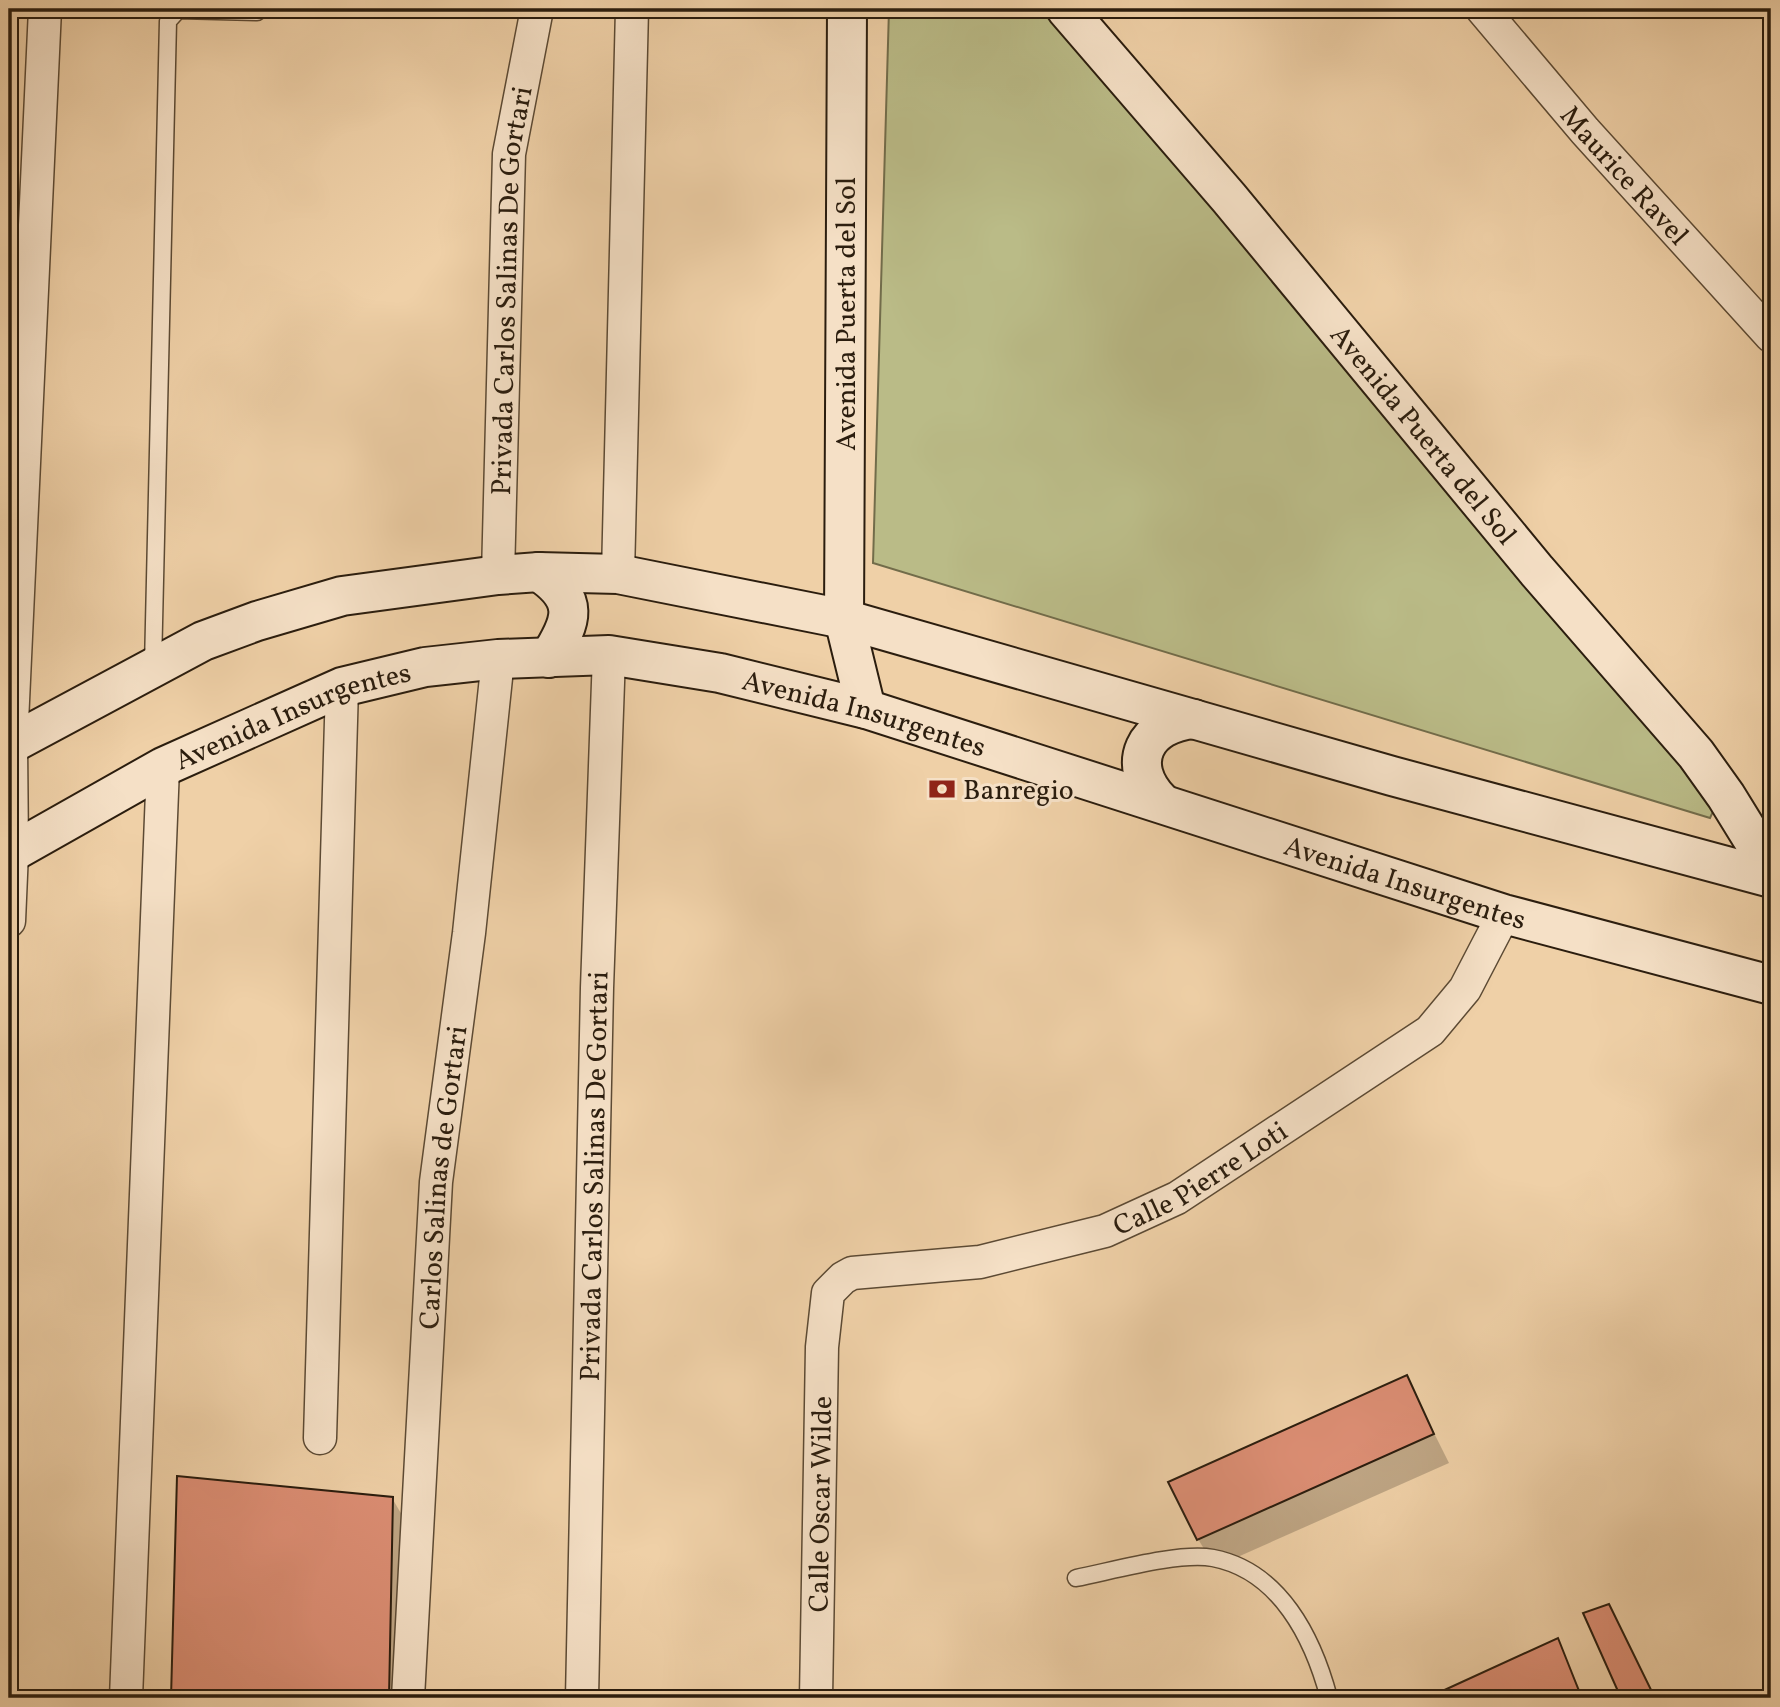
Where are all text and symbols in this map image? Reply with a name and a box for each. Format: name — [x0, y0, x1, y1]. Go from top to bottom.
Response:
street label: Privada Carlos Salinas De Gortari — [483, 83, 544, 496]
street label: Maurice Ravel — [1550, 98, 1697, 255]
street label: Avenida Puerta del Sol — [828, 177, 867, 451]
street label: Avenida Puerta del Sol — [1320, 318, 1525, 554]
street label: Avenida Insurgentes — [169, 654, 415, 781]
street label: Avenida Insurgentes — [738, 662, 990, 768]
place label: Banregio — [963, 772, 1074, 811]
bank icon: Banregio — [927, 774, 957, 804]
street label: Avenida Insurgentes — [1279, 828, 1530, 941]
street label: Privada Carlos Salinas De Gortari — [572, 970, 620, 1382]
street label: Carlos Salinas de Gortari — [411, 1023, 479, 1330]
street label: Calle Pierre Loti — [1107, 1113, 1296, 1247]
street label: Calle Oscar Wilde — [800, 1396, 843, 1613]

